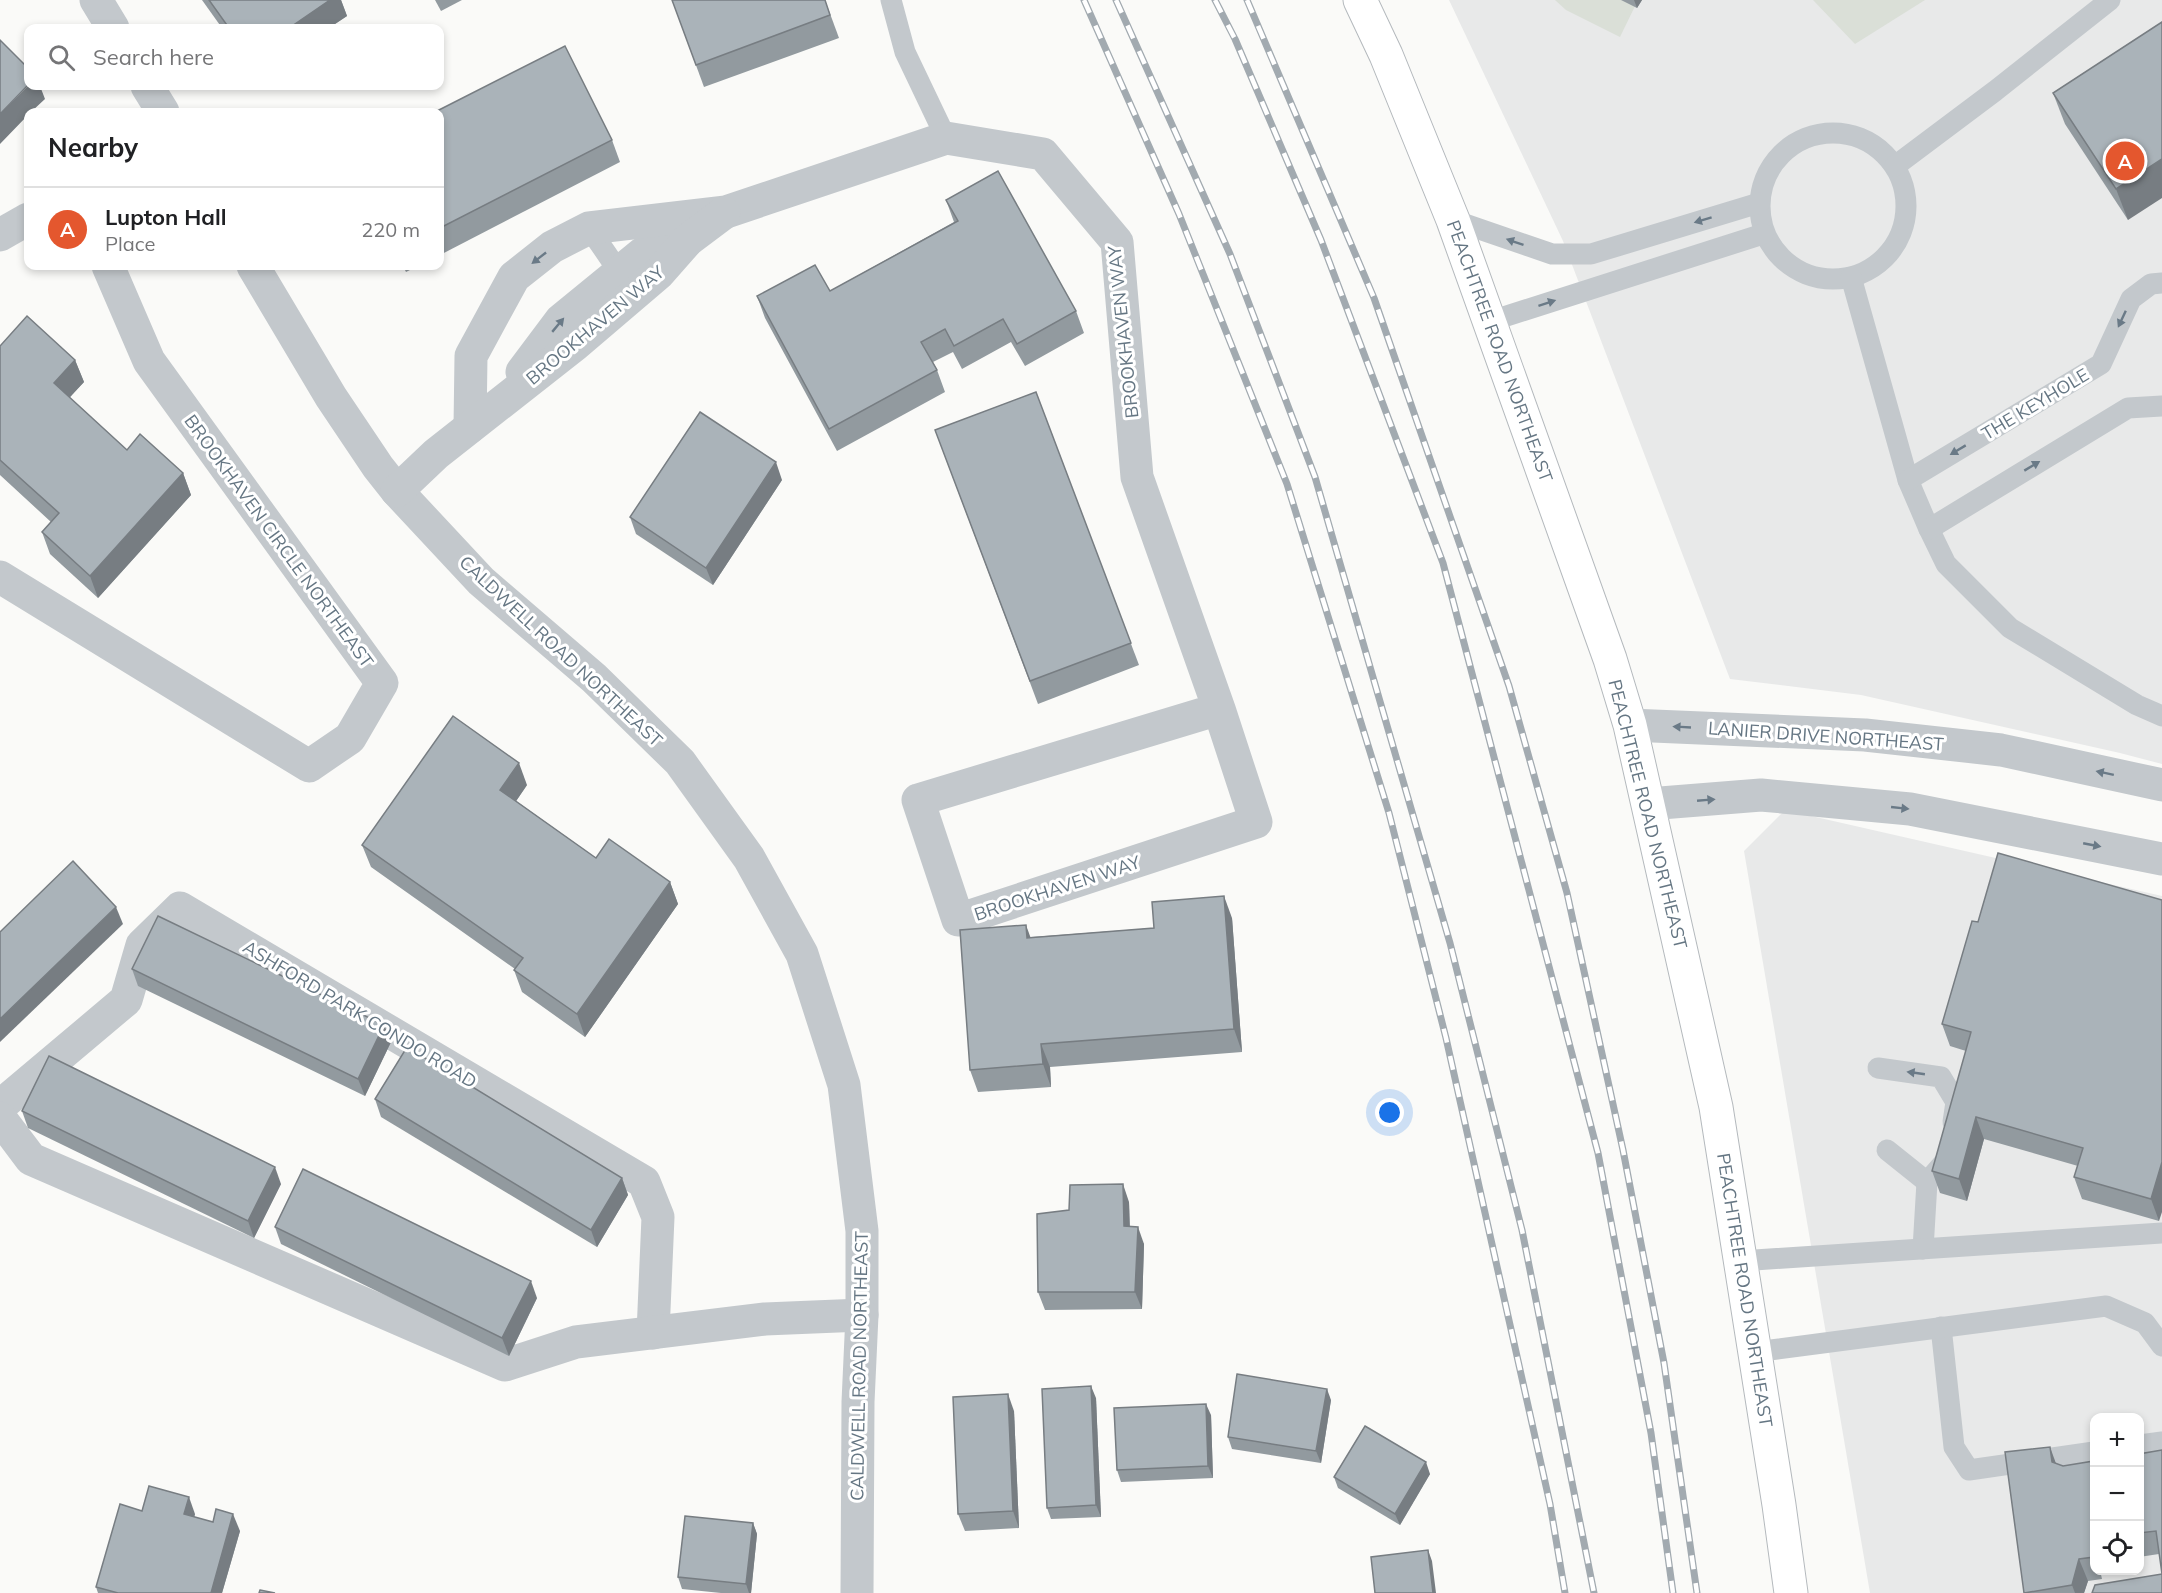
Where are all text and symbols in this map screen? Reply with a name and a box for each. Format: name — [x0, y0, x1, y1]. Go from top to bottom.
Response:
search box — [24, 24, 444, 90]
icon: search — [45, 41, 78, 74]
text: Search here — [93, 43, 214, 71]
text: Nearby — [48, 131, 138, 164]
pin: A — [2106, 138, 2144, 184]
text: Lupton Hall — [105, 203, 226, 231]
one-way arrow — [1694, 216, 1712, 225]
text: A — [60, 217, 75, 242]
text: 220 m — [361, 217, 420, 242]
street label: PEACHTREE ROAD NORTHEAST — [1442, 217, 1558, 485]
text: Place — [105, 231, 155, 256]
one-way arrow — [1506, 236, 1524, 246]
street label: BROOKHAVEN WAY — [1102, 244, 1143, 419]
one-way arrow — [531, 251, 547, 264]
street label: BROOKHAVEN WAY — [521, 260, 670, 389]
one-way arrow — [1538, 298, 1556, 307]
one-way arrow — [2117, 311, 2126, 328]
one-way arrow — [552, 317, 565, 333]
street label: THE KEYHOLE — [1977, 363, 2093, 445]
street label: BROOKHAVEN CIRCLE NORTHEAST — [179, 410, 379, 672]
one-way arrow — [1949, 445, 1966, 455]
one-way arrow — [2024, 461, 2041, 471]
street label: CALDWELL ROAD NORTHEAST — [454, 551, 668, 752]
street label: PEACHTREE ROAD NORTHEAST — [1603, 677, 1693, 951]
street label: LANIER DRIVE NORTHEAST — [1707, 716, 1945, 756]
one-way arrow — [1673, 723, 1692, 732]
one-way arrow — [2095, 768, 2114, 777]
one-way arrow — [1697, 795, 1716, 805]
one-way arrow — [1891, 803, 1910, 813]
one-way arrow — [2082, 841, 2101, 850]
street label: BROOKHAVEN WAY — [971, 850, 1144, 926]
street label: ASHFORD PARK CONDO ROAD — [239, 935, 481, 1093]
one-way arrow — [1906, 1069, 1925, 1078]
your location — [1375, 1098, 1404, 1127]
street label: PEACHTREE ROAD NORTHEAST — [1712, 1151, 1778, 1429]
street label: CALDWELL ROAD NORTHEAST — [845, 1231, 873, 1501]
map controls — [2090, 1413, 2144, 1575]
button: + — [2090, 1413, 2144, 1467]
button: − — [2090, 1467, 2144, 1521]
button: locate — [2090, 1521, 2144, 1575]

